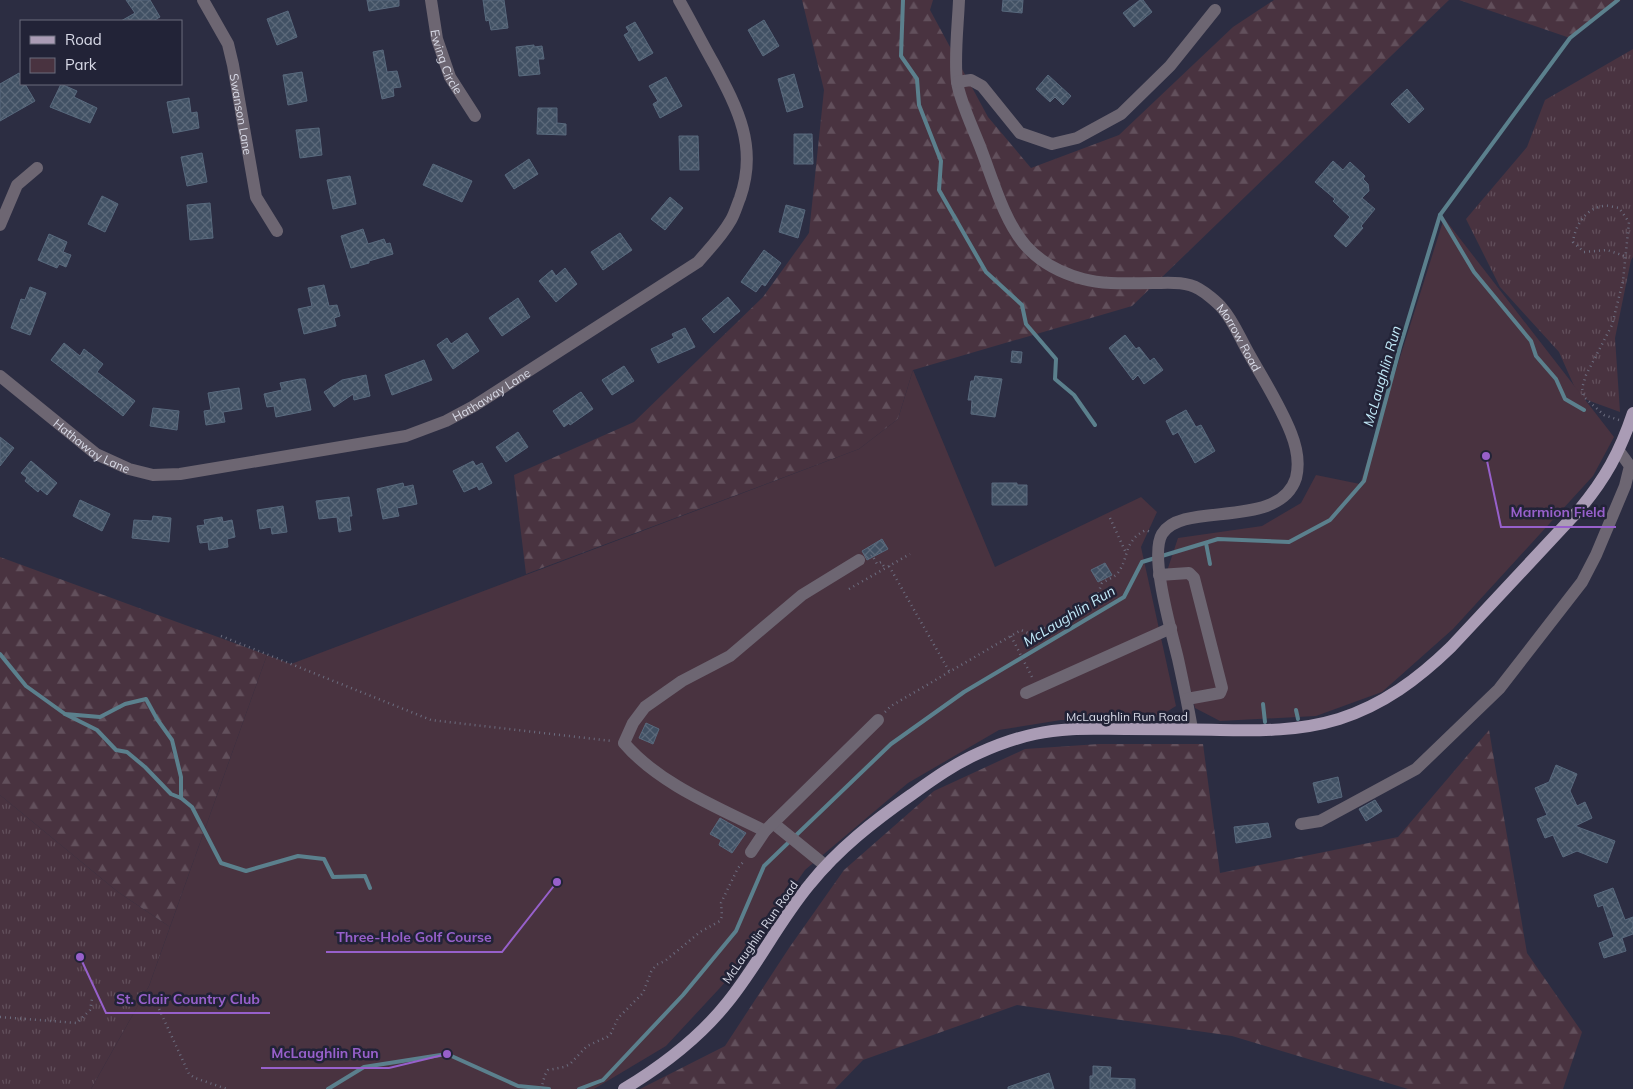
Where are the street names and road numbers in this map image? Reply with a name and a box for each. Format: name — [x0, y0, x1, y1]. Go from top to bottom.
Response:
street label: Ewing Circle — [428, 28, 466, 97]
street label: Swanson Lane — [227, 72, 256, 156]
street label: Morrow Road — [1214, 300, 1265, 374]
street label: Hathaway Lane — [449, 364, 533, 424]
street label: Hathaway Lane — [51, 415, 133, 476]
street label: McLaughlin Run Road — [1066, 709, 1188, 724]
street label: McLaughlin Run Road — [719, 878, 801, 986]

